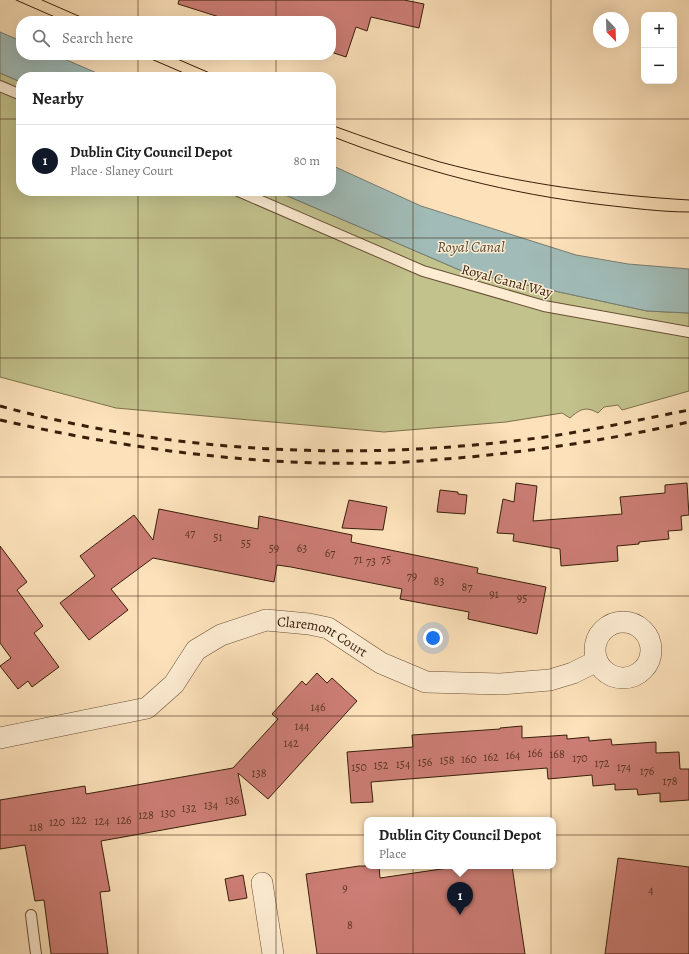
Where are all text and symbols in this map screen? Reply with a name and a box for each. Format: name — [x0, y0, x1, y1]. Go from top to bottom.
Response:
north arrow — [593, 12, 629, 48]
map controls — [641, 12, 677, 84]
button: + — [641, 12, 677, 48]
search box — [16, 16, 336, 60]
icon: search — [30, 27, 52, 49]
text: Search here — [62, 28, 133, 48]
button: − — [641, 48, 677, 84]
text: Nearby — [32, 87, 83, 110]
text: Dublin City Council Depot — [70, 142, 232, 162]
text: 1 — [43, 152, 47, 169]
text: 80 m — [293, 152, 320, 169]
text: Place · Slaney Court — [70, 162, 173, 179]
water label: Royal Canal — [437, 237, 505, 257]
street label: Royal Canal Way — [459, 260, 555, 302]
house number: 47 — [185, 525, 196, 541]
house number: 51 — [213, 529, 223, 545]
house number: 55 — [241, 535, 251, 551]
house number: 59 — [269, 540, 279, 556]
house number: 63 — [297, 540, 307, 556]
house number: 67 — [325, 545, 336, 561]
house number: 71 — [353, 551, 363, 567]
house number: 75 — [381, 551, 391, 567]
house number: 73 — [366, 553, 376, 569]
house number: 79 — [407, 568, 417, 584]
house number: 83 — [434, 573, 444, 589]
house number: 87 — [462, 579, 473, 595]
house number: 91 — [489, 586, 499, 602]
house number: 95 — [517, 590, 527, 606]
street label: Claremont Court — [276, 612, 372, 661]
your location — [423, 628, 443, 648]
house number: 146 — [310, 699, 326, 715]
house number: 144 — [295, 718, 310, 734]
house number: 142 — [283, 735, 299, 751]
house number: 166 — [527, 745, 543, 761]
house number: 168 — [549, 746, 565, 762]
house number: 164 — [505, 747, 521, 763]
house number: 162 — [483, 749, 499, 765]
house number: 170 — [572, 750, 588, 766]
house number: 160 — [461, 751, 477, 767]
house number: 158 — [439, 752, 455, 768]
house number: 156 — [418, 754, 433, 770]
house number: 172 — [595, 755, 610, 771]
house number: 154 — [396, 756, 411, 772]
house number: 152 — [374, 757, 389, 773]
house number: 150 — [351, 759, 367, 775]
house number: 174 — [617, 759, 632, 775]
house number: 176 — [640, 763, 655, 779]
house number: 138 — [252, 765, 267, 781]
house number: 178 — [663, 773, 678, 789]
house number: 136 — [225, 792, 240, 808]
house number: 134 — [204, 797, 219, 813]
house number: 132 — [182, 800, 197, 816]
house number: 130 — [160, 805, 176, 821]
house number: 128 — [138, 807, 154, 823]
house number: 122 — [71, 812, 87, 828]
house number: 126 — [116, 812, 132, 828]
house number: 124 — [94, 813, 110, 829]
house number: 120 — [49, 814, 65, 830]
popup — [364, 817, 556, 869]
house number: 118 — [29, 819, 43, 835]
text: Dublin City Council Depot — [379, 825, 541, 845]
text: Place — [379, 845, 406, 862]
house number: 9 — [342, 880, 348, 896]
pin: 1 — [447, 882, 473, 915]
house number: 4 — [648, 882, 654, 898]
house number: 8 — [347, 917, 353, 933]

